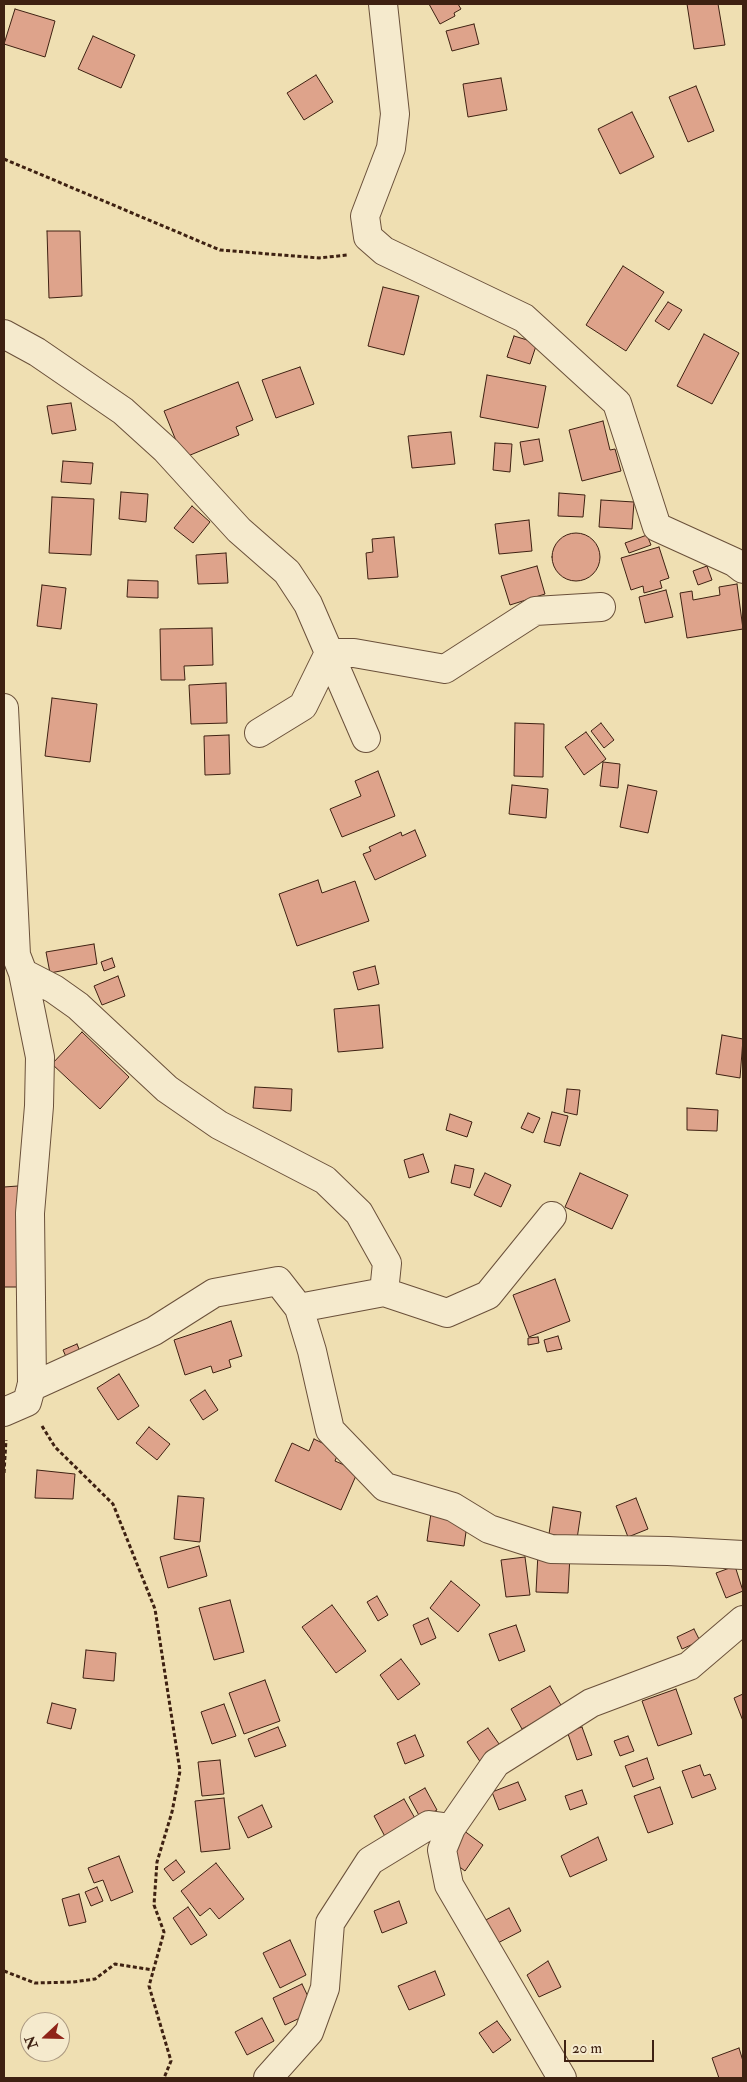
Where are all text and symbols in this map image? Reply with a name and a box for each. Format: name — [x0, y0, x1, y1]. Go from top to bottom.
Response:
north arrow — [20, 2012, 70, 2062]
scale bar — [567, 2030, 657, 2062]
text: N — [21, 2033, 42, 2051]
text: 20 m — [572, 2039, 602, 2058]

